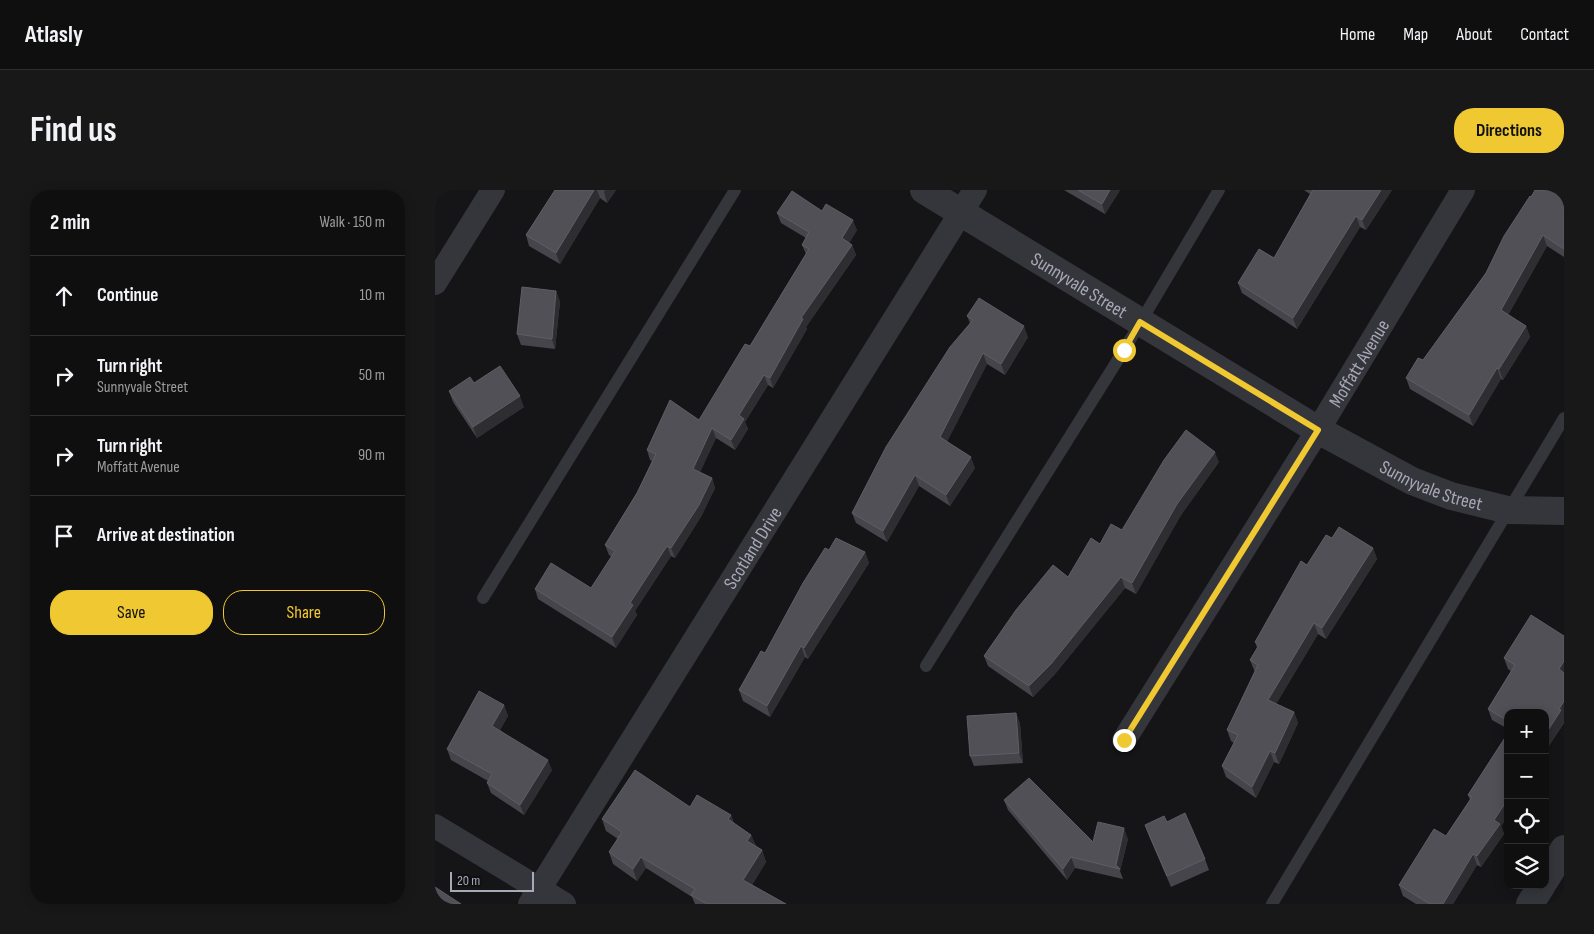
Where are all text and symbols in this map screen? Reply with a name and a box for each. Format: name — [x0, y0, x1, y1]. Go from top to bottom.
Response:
text: Atlasly — [25, 20, 83, 49]
text: Home — [1340, 24, 1375, 45]
text: Map — [1403, 24, 1428, 45]
text: About — [1456, 24, 1492, 45]
text: Contact — [1520, 24, 1569, 45]
button: Directions — [1454, 108, 1564, 153]
text: Find us — [30, 109, 117, 152]
text: 2 min — [50, 210, 90, 235]
text: Walk · 150 m — [320, 213, 385, 232]
street label: Sunnyvale Street — [1026, 248, 1131, 324]
icon: ahead — [50, 282, 78, 310]
text: Continue — [97, 284, 158, 307]
text: 10 m — [359, 286, 385, 305]
street label: Moffatt Avenue — [1325, 316, 1395, 412]
route start — [1113, 339, 1136, 362]
text: Turn right — [97, 355, 162, 378]
icon: right — [50, 362, 78, 390]
text: 50 m — [359, 366, 385, 385]
text: Sunnyvale Street — [97, 378, 188, 397]
text: Turn right — [97, 435, 162, 458]
icon: right — [50, 442, 78, 470]
text: 90 m — [358, 446, 385, 465]
street label: Sunnyvale Street — [1375, 456, 1485, 516]
text: Moffatt Avenue — [97, 458, 180, 477]
street label: Scotland Drive — [719, 503, 788, 594]
icon: arrive — [50, 522, 78, 550]
text: Arrive at destination — [97, 524, 235, 547]
button: Save — [50, 590, 213, 635]
button: Share — [223, 590, 385, 635]
map controls — [1504, 709, 1549, 889]
button: + — [1504, 709, 1549, 754]
route end — [1113, 729, 1136, 752]
button: − — [1504, 754, 1549, 799]
button: locate — [1504, 799, 1549, 844]
button: layers — [1504, 844, 1549, 889]
scale bar — [450, 869, 534, 892]
text: 20 m — [457, 872, 480, 889]

